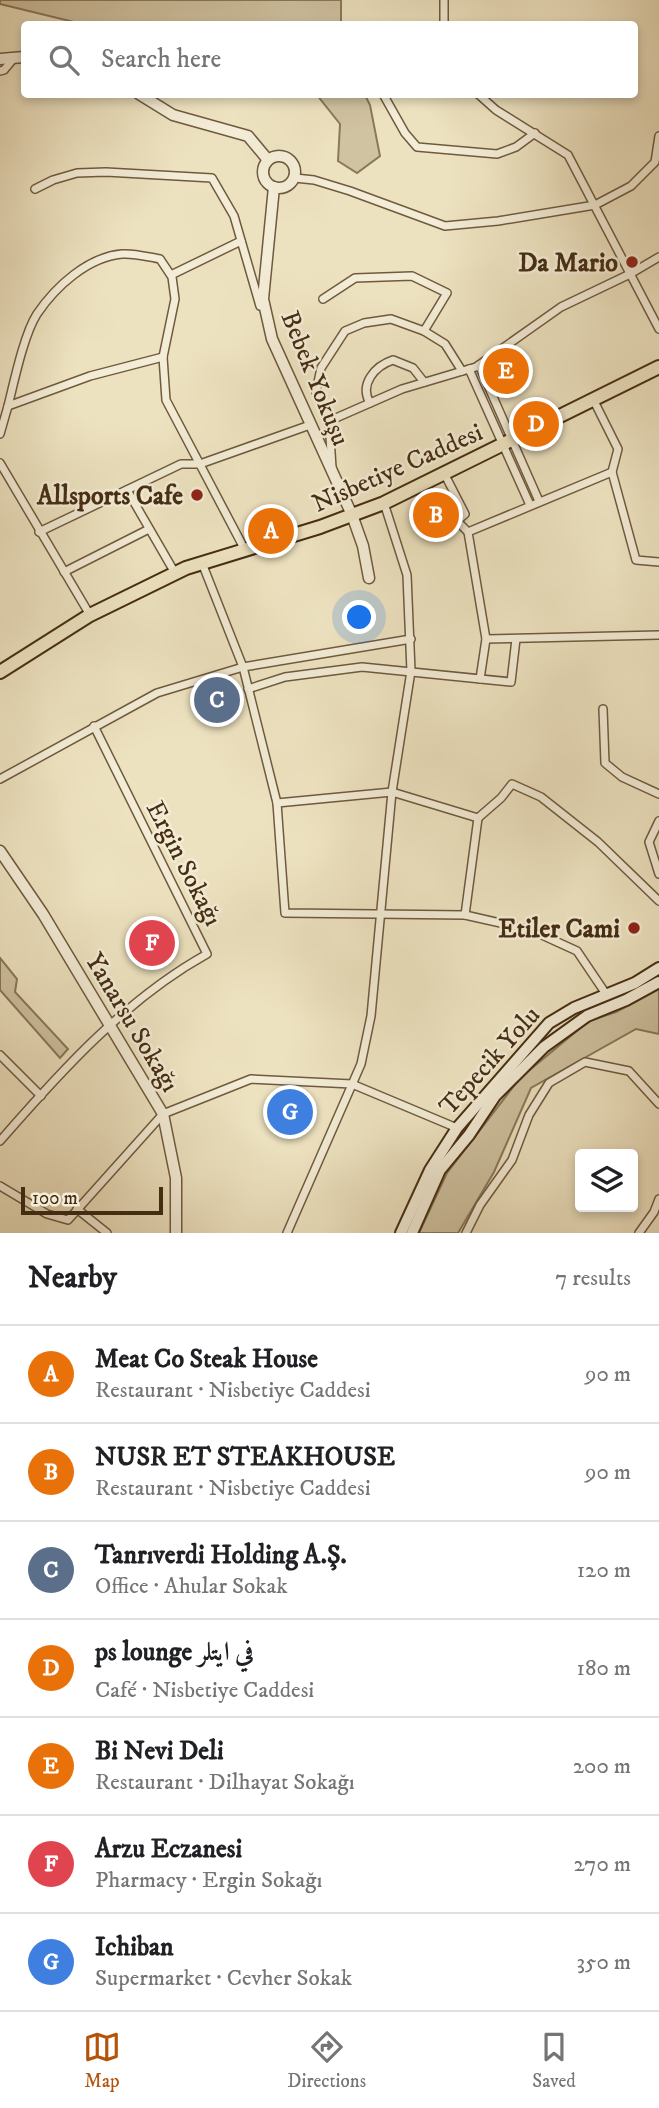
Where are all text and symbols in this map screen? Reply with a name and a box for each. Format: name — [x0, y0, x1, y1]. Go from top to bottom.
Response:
search box — [21, 21, 638, 98]
icon: search — [45, 41, 83, 79]
text: Search here — [101, 43, 221, 76]
place label: Da Mario — [518, 247, 618, 280]
marker: Da Mario — [624, 254, 640, 270]
street label: Bebek Yokuşu — [273, 306, 357, 451]
pin: E — [483, 345, 529, 397]
pin: D — [513, 398, 559, 450]
street label: Nisbetiye Caddesi — [307, 416, 488, 521]
place label: Allsports Cafe — [36, 480, 183, 513]
marker: Allsports Cafe — [189, 487, 205, 503]
pin: B — [413, 489, 459, 541]
pin: A — [248, 505, 294, 557]
your location — [342, 600, 376, 634]
pin: C — [194, 674, 240, 726]
street label: Ergin Sokağı — [138, 796, 229, 932]
place label: Etiler Cami — [498, 913, 620, 946]
pin: F — [129, 917, 175, 969]
marker: Etiler Cami — [626, 920, 642, 936]
street label: Yanarsu Sokağı — [77, 947, 186, 1098]
street label: Tepecik Yolu — [432, 1000, 548, 1122]
pin: G — [267, 1086, 313, 1138]
map controls — [575, 1149, 638, 1212]
button: layers — [575, 1149, 638, 1212]
scale bar — [21, 1184, 163, 1216]
text: 100 m — [32, 1187, 78, 1210]
text: Nearby — [28, 1260, 117, 1297]
text: 7 results — [555, 1264, 631, 1293]
text: Meat Co Steak House — [95, 1343, 318, 1376]
text: A — [44, 1360, 58, 1389]
text: 90 m — [585, 1360, 631, 1389]
text: Restaurant · Nisbetiye Caddesi — [95, 1376, 371, 1405]
text: NUSR ET STEAKHOUSE — [95, 1441, 395, 1474]
text: B — [44, 1458, 58, 1487]
text: 90 m — [585, 1458, 631, 1487]
text: Restaurant · Nisbetiye Caddesi — [95, 1474, 371, 1503]
text: Tanrıverdi Holding A.Ş. — [95, 1539, 347, 1572]
text: C — [43, 1556, 59, 1585]
text: 120 m — [577, 1556, 631, 1585]
text: Office · Ahular Sokak — [95, 1572, 288, 1601]
text: ps lounge في ايتلر — [95, 1636, 254, 1669]
text: D — [42, 1654, 60, 1683]
text: 180 m — [576, 1654, 631, 1683]
text: Café · Nisbetiye Caddesi — [95, 1676, 314, 1705]
text: Bi Nevi Deli — [95, 1735, 224, 1768]
text: E — [43, 1752, 59, 1781]
text: 200 m — [573, 1752, 631, 1781]
text: Restaurant · Dilhayat Sokağı — [95, 1768, 355, 1797]
text: Arzu Eczanesi — [95, 1833, 242, 1866]
text: F — [44, 1850, 58, 1879]
text: 270 m — [574, 1850, 631, 1879]
text: Pharmacy · Ergin Sokağı — [95, 1866, 322, 1895]
text: Ichiban — [95, 1931, 174, 1964]
text: G — [43, 1948, 59, 1977]
text: 350 m — [576, 1948, 631, 1977]
text: Supermarket · Cevher Sokak — [95, 1964, 352, 1993]
tab: Map — [83, 2028, 121, 2093]
tab: Directions — [287, 2028, 366, 2093]
tab: Saved — [532, 2028, 576, 2093]

